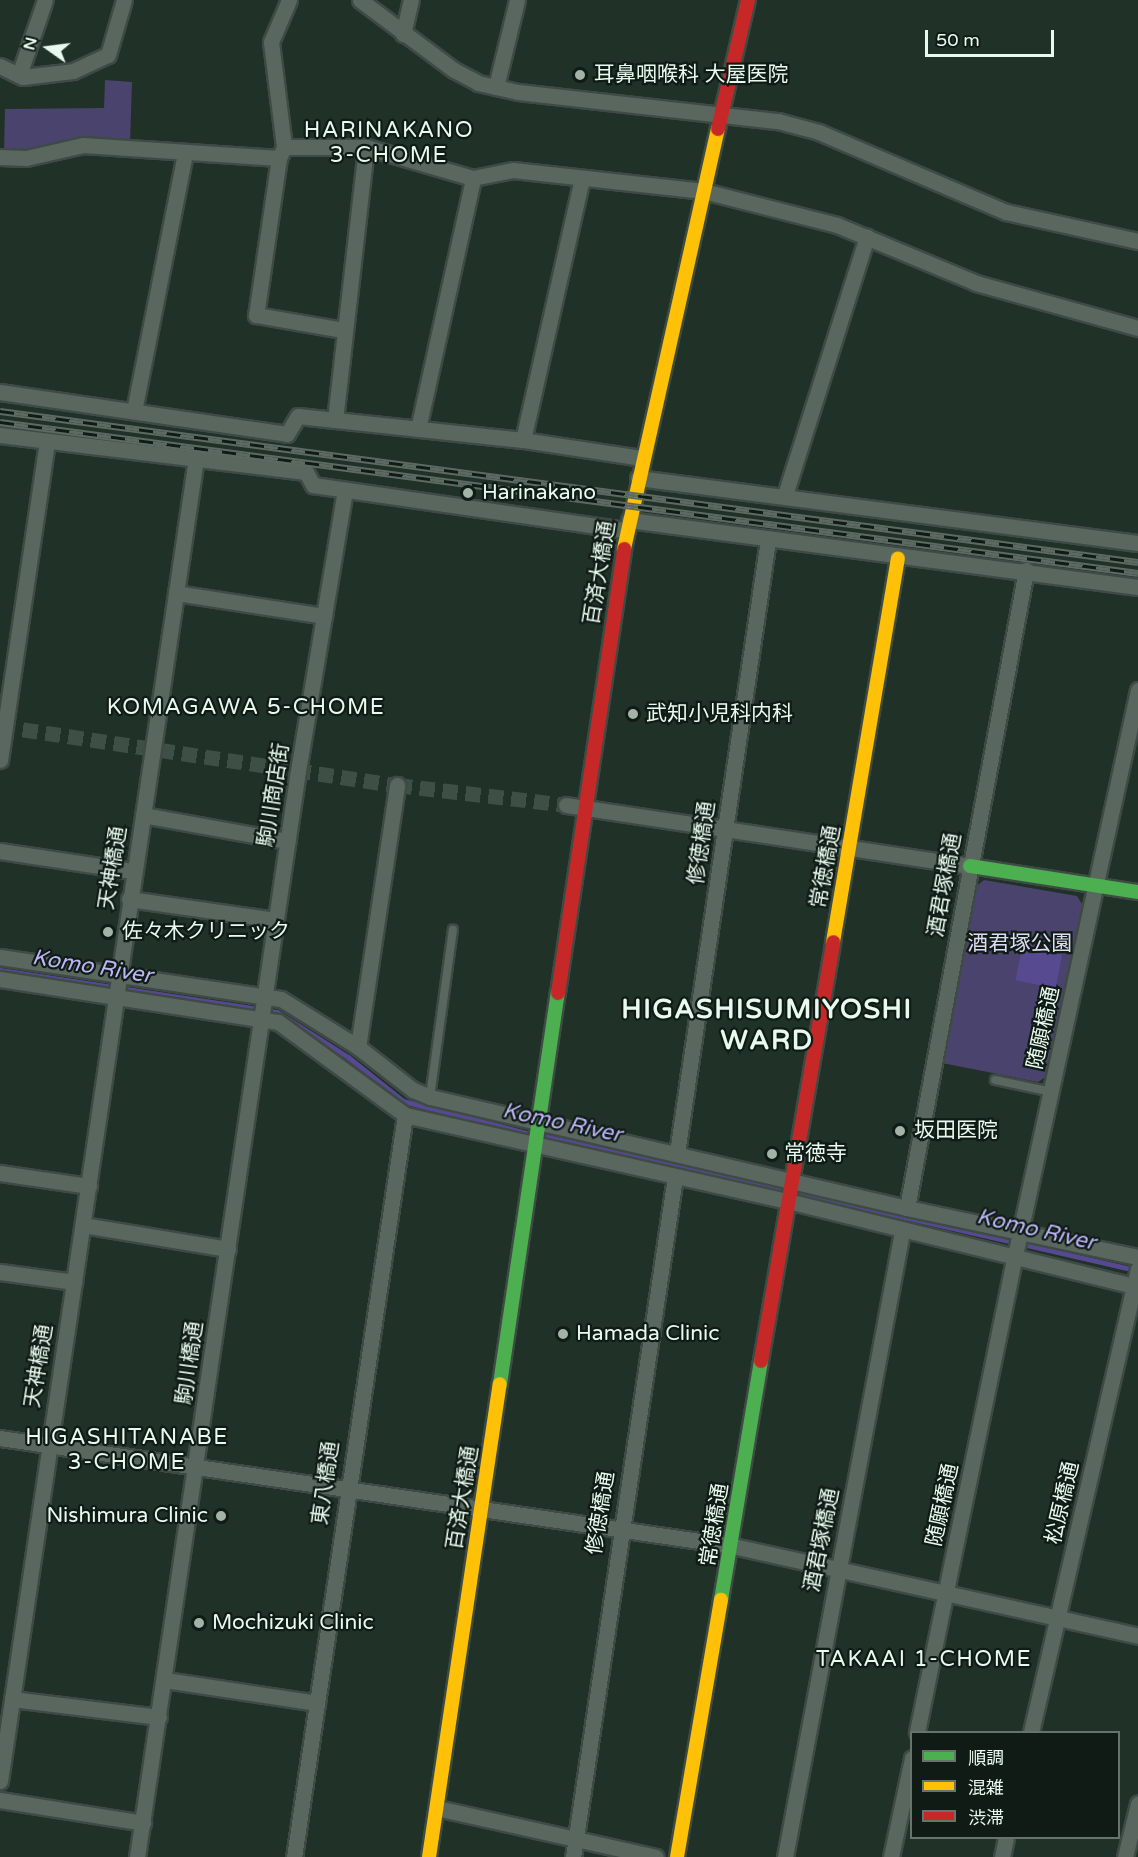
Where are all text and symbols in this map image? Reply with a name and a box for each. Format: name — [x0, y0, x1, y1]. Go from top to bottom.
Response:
north arrow — [18, 18, 78, 78]
scale bar — [928, 18, 1057, 56]
text: 50 m — [936, 29, 980, 51]
text: N — [19, 35, 42, 52]
place label: 耳鼻咽喉科 大屋医院 — [594, 62, 788, 88]
marker: 耳鼻咽喉科 大屋医院 — [571, 66, 589, 84]
district label: HARINAKANO 3-CHOME — [304, 117, 474, 168]
place label: Harinakano — [482, 480, 596, 506]
marker: Harinakano — [459, 484, 477, 502]
street label: 百済大橋通 — [579, 519, 621, 627]
district label: KOMAGAWA 5-CHOME — [107, 695, 385, 721]
place label: 武知小児科内科 — [646, 701, 793, 727]
marker: 武知小児科内科 — [624, 705, 642, 723]
street label: 駒川商店街 — [253, 741, 295, 849]
street label: 修徳橋通 — [684, 800, 720, 886]
street label: 常徳橋通 — [806, 823, 846, 911]
street label: 天神橋通 — [94, 825, 132, 911]
street label: 酒君塚橋通 — [923, 831, 967, 939]
place label: 佐々木クリニック — [122, 919, 290, 945]
marker: 佐々木クリニック — [99, 923, 117, 941]
park label: 酒君塚公園 — [968, 931, 1072, 957]
water label: Komo River — [30, 945, 154, 989]
street label: 随願橋通 — [1023, 984, 1065, 1072]
district label: HIGASHISUMIYOSHI WARD — [621, 993, 913, 1056]
water label: Komo River — [500, 1098, 624, 1148]
place label: 坂田医院 — [914, 1118, 998, 1144]
marker: 坂田医院 — [891, 1122, 909, 1140]
place label: 常徳寺 — [784, 1141, 847, 1167]
marker: 常徳寺 — [765, 1147, 779, 1161]
water label: Komo River — [974, 1204, 1098, 1256]
street label: 駒川橋通 — [172, 1320, 208, 1406]
place label: Hamada Clinic — [576, 1321, 720, 1347]
street label: 天神橋通 — [20, 1323, 58, 1409]
marker: Hamada Clinic — [554, 1325, 572, 1343]
district label: HIGASHITANABE 3-CHOME — [25, 1424, 229, 1476]
street label: 東八橋通 — [308, 1440, 344, 1526]
street label: 百済大橋通 — [442, 1444, 484, 1552]
street label: 松原橋通 — [1041, 1459, 1085, 1547]
street label: 随願橋通 — [922, 1461, 964, 1549]
street label: 修徳橋通 — [582, 1470, 620, 1556]
street label: 常徳橋通 — [696, 1482, 734, 1568]
street label: 酒君塚橋通 — [800, 1486, 844, 1594]
place label: Nishimura Clinic — [46, 1503, 208, 1529]
marker: Nishimura Clinic — [212, 1507, 230, 1525]
place label: Mochizuki Clinic — [212, 1610, 374, 1636]
marker: Mochizuki Clinic — [190, 1614, 208, 1632]
district label: TAKAAI 1-CHOME — [816, 1647, 1032, 1673]
legend — [910, 1731, 1120, 1839]
text: 順調 — [968, 1747, 1004, 1769]
text: 混雑 — [968, 1777, 1004, 1799]
text: 渋滞 — [968, 1807, 1004, 1829]

